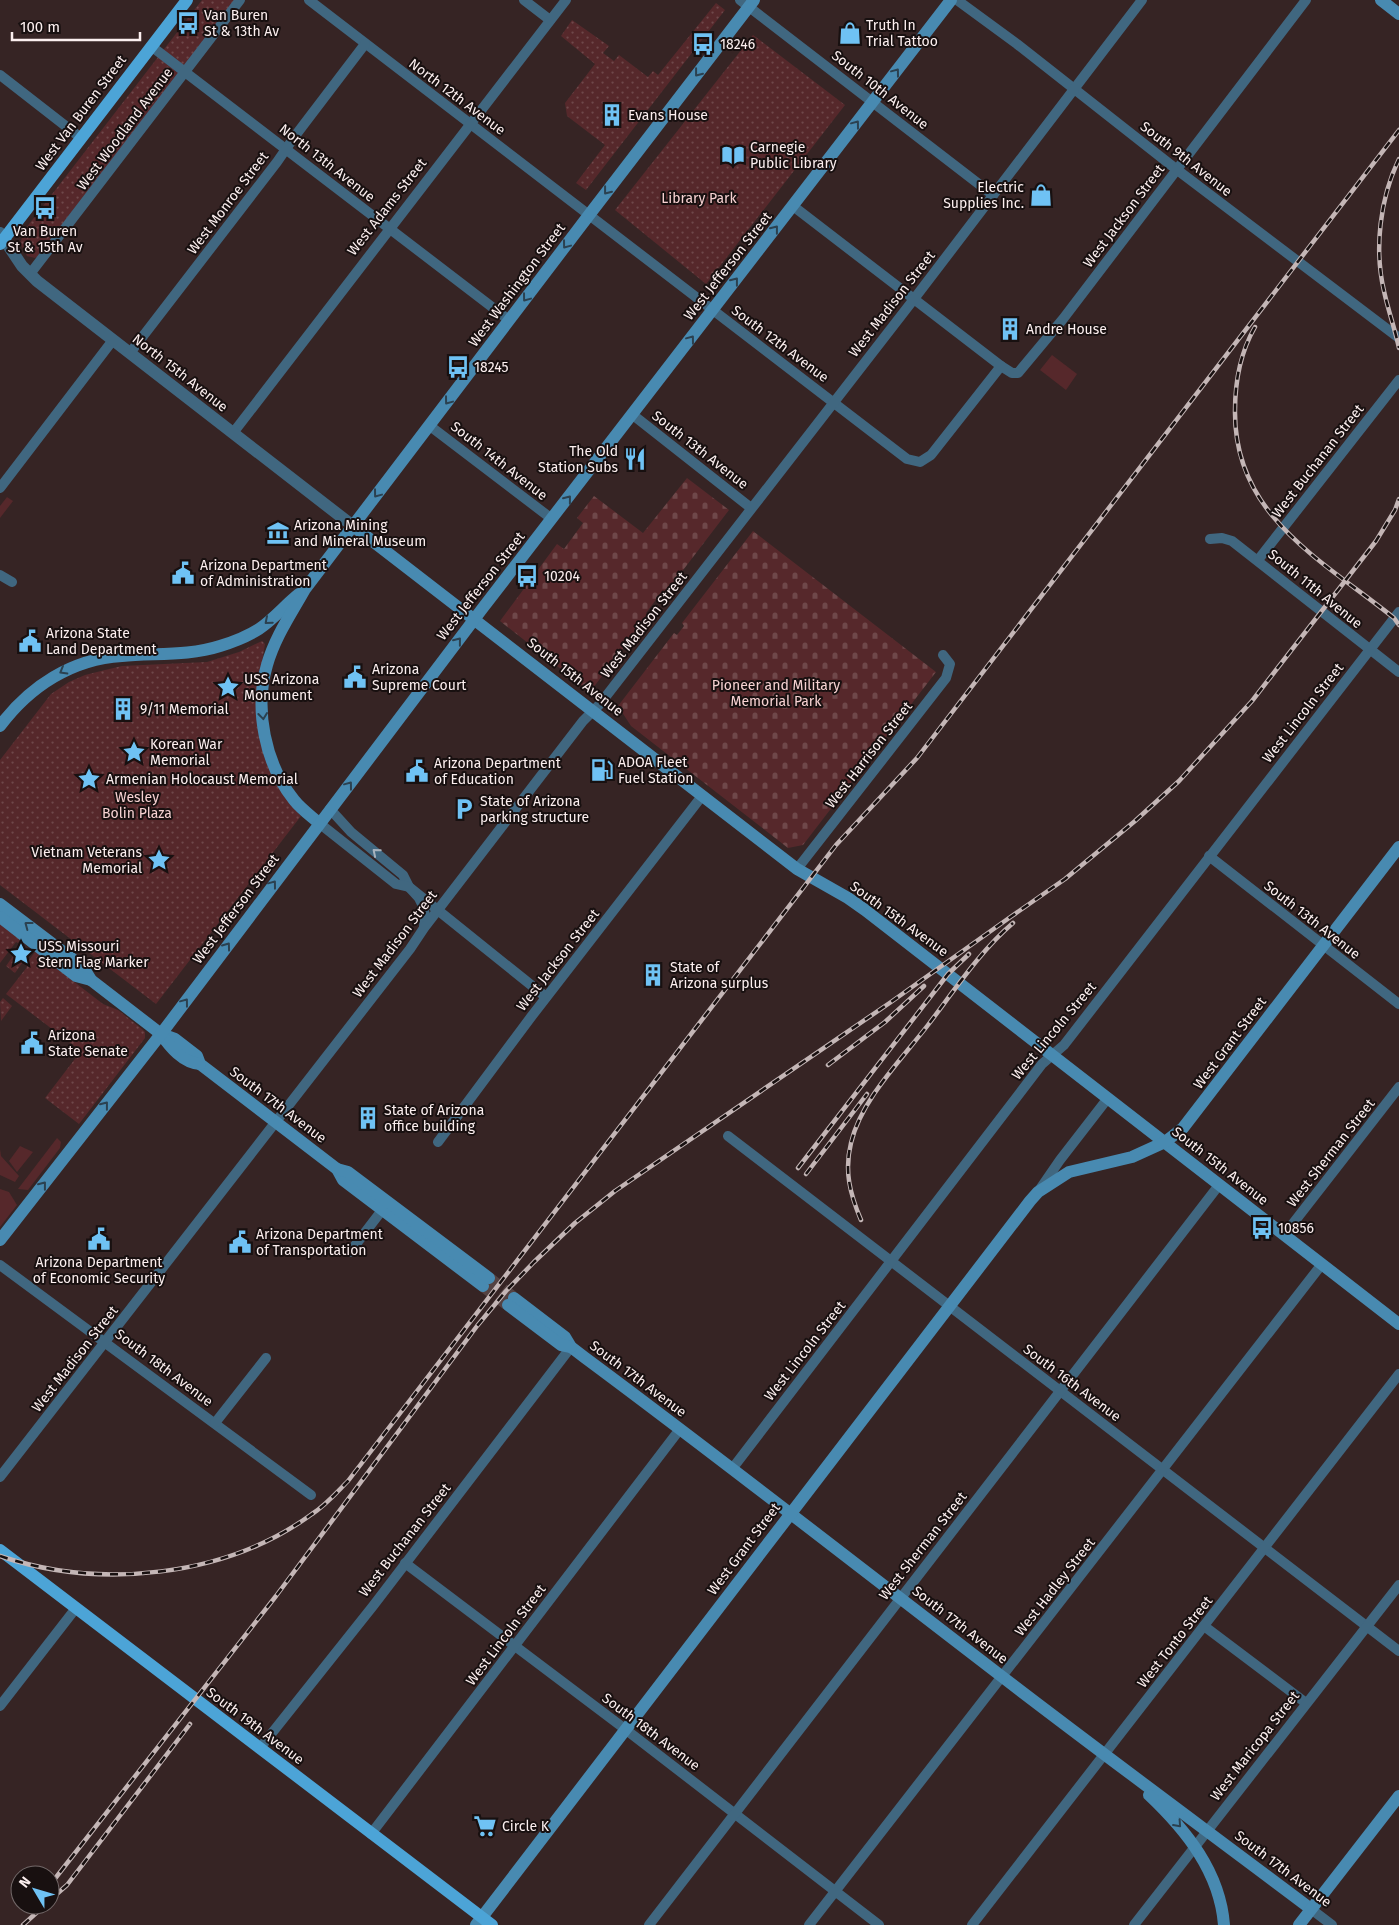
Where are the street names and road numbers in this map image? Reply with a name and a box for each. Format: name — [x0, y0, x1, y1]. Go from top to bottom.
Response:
street label: South 10th Avenue — [828, 47, 932, 133]
street label: West Van Buren Street — [32, 51, 131, 174]
street label: North 12th Avenue — [405, 55, 509, 139]
street label: West Woodland Avenue — [73, 64, 177, 194]
street label: South 9th Avenue — [1137, 118, 1235, 200]
street label: North 13th Avenue — [276, 120, 378, 206]
street label: West Monroe Street — [184, 148, 273, 258]
street label: West Adams Street — [344, 154, 431, 259]
street label: West Jackson Street — [1080, 160, 1169, 271]
street label: West Jefferson Street — [680, 208, 776, 324]
street label: West Washington Street — [465, 219, 570, 350]
street label: West Madison Street — [845, 247, 939, 360]
street label: South 12th Avenue — [728, 302, 832, 386]
street label: North 15th Avenue — [129, 330, 231, 416]
street label: West Buchanan Street — [1268, 400, 1368, 521]
street label: South 13th Avenue — [649, 407, 751, 493]
street label: South 14th Avenue — [447, 418, 551, 504]
street label: West Jefferson Street — [433, 528, 529, 644]
street label: South 11th Avenue — [1264, 546, 1366, 632]
street label: West Madison Street — [597, 568, 691, 681]
street label: South 15th Avenue — [524, 634, 626, 720]
street label: West Lincoln Street — [1259, 659, 1348, 766]
street label: West Harrison Street — [822, 697, 917, 812]
street label: West Jefferson Street — [189, 850, 283, 967]
street label: South 13th Avenue — [1261, 877, 1363, 963]
street label: South 15th Avenue — [847, 878, 951, 960]
street label: West Madison Street — [349, 886, 441, 1001]
street label: West Jackson Street — [513, 905, 604, 1014]
street label: West Lincoln Street — [1008, 978, 1100, 1083]
street label: West Grant Street — [1190, 993, 1271, 1092]
street label: South 17th Avenue — [226, 1063, 330, 1147]
street label: West Sherman Street — [1283, 1095, 1379, 1211]
street label: South 15th Avenue — [1169, 1123, 1271, 1209]
street label: West Lincoln Street — [761, 1297, 850, 1404]
street label: West Madison Street — [28, 1302, 122, 1415]
street label: South 18th Avenue — [112, 1326, 216, 1410]
street label: South 17th Avenue — [586, 1337, 690, 1421]
street label: South 16th Avenue — [1020, 1341, 1124, 1425]
street label: West Buchanan Street — [355, 1479, 455, 1600]
street label: West Sherman Street — [875, 1488, 971, 1604]
street label: West Grant Street — [704, 1499, 785, 1598]
street label: West Hadley Street — [1011, 1534, 1099, 1640]
street label: West Lincoln Street — [462, 1580, 550, 1689]
street label: South 17th Avenue — [909, 1582, 1011, 1668]
street label: West Tonto Street — [1134, 1592, 1217, 1691]
street label: South 19th Avenue — [203, 1684, 307, 1768]
street label: West Maricopa Street — [1207, 1687, 1304, 1804]
street label: South 18th Avenue — [599, 1690, 703, 1774]
street label: South 17th Avenue — [1231, 1827, 1335, 1911]

